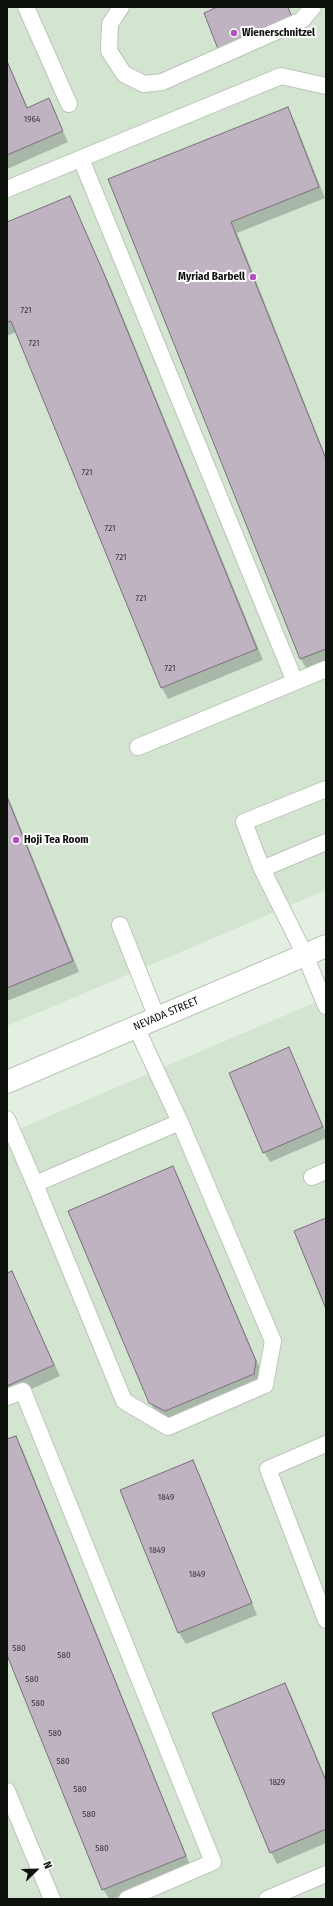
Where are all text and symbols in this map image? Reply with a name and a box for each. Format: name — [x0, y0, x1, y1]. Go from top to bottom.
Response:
place label: Wienerschnitzel — [242, 26, 315, 40]
marker: Wienerschnitzel — [229, 28, 239, 38]
house number: 1964 — [24, 114, 40, 124]
place label: Myriad Barbell — [178, 270, 245, 284]
marker: Myriad Barbell — [248, 272, 258, 282]
house number: 721 — [21, 305, 31, 315]
house number: 721 — [29, 338, 39, 348]
house number: 721 — [82, 467, 92, 477]
house number: 721 — [105, 523, 115, 533]
house number: 721 — [116, 552, 126, 562]
house number: 721 — [136, 593, 146, 603]
house number: 721 — [165, 663, 175, 673]
place label: Hoji Tea Room — [24, 833, 89, 847]
marker: Hoji Tea Room — [11, 835, 21, 845]
street label: NEVADA STREET — [131, 994, 201, 1034]
house number: 1849 — [158, 1492, 174, 1502]
house number: 1849 — [149, 1545, 165, 1555]
house number: 1849 — [189, 1569, 205, 1579]
house number: 580 — [12, 1643, 26, 1653]
house number: 580 — [57, 1650, 71, 1660]
house number: 580 — [25, 1674, 39, 1684]
house number: 580 — [31, 1698, 45, 1708]
house number: 580 — [48, 1728, 62, 1738]
house number: 580 — [56, 1756, 70, 1766]
house number: 1829 — [269, 1777, 285, 1787]
house number: 580 — [73, 1784, 87, 1794]
house number: 580 — [82, 1809, 96, 1819]
house number: 580 — [95, 1843, 109, 1853]
north arrow — [16, 1850, 56, 1890]
text: N — [40, 1860, 55, 1871]

